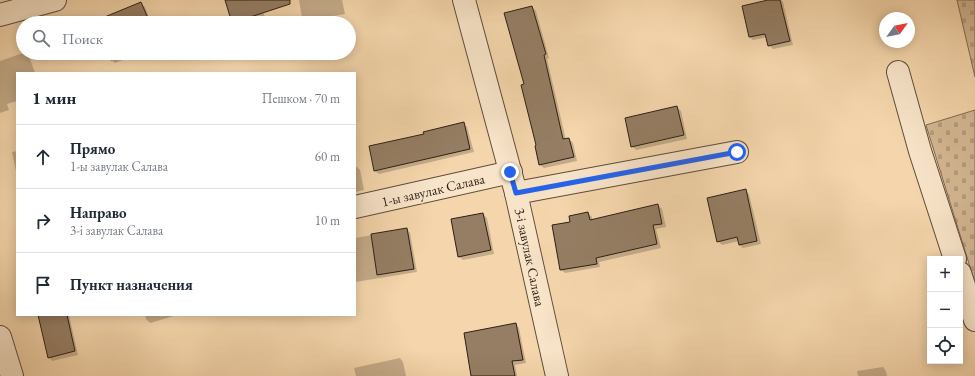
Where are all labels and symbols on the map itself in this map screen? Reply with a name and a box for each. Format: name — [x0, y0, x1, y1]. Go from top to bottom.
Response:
north arrow — [879, 12, 915, 48]
route start — [728, 143, 746, 161]
route end — [501, 163, 519, 181]
street label: 1-ы завулак Салава — [380, 169, 487, 211]
street label: 3-і завулак Салава — [511, 206, 549, 308]

